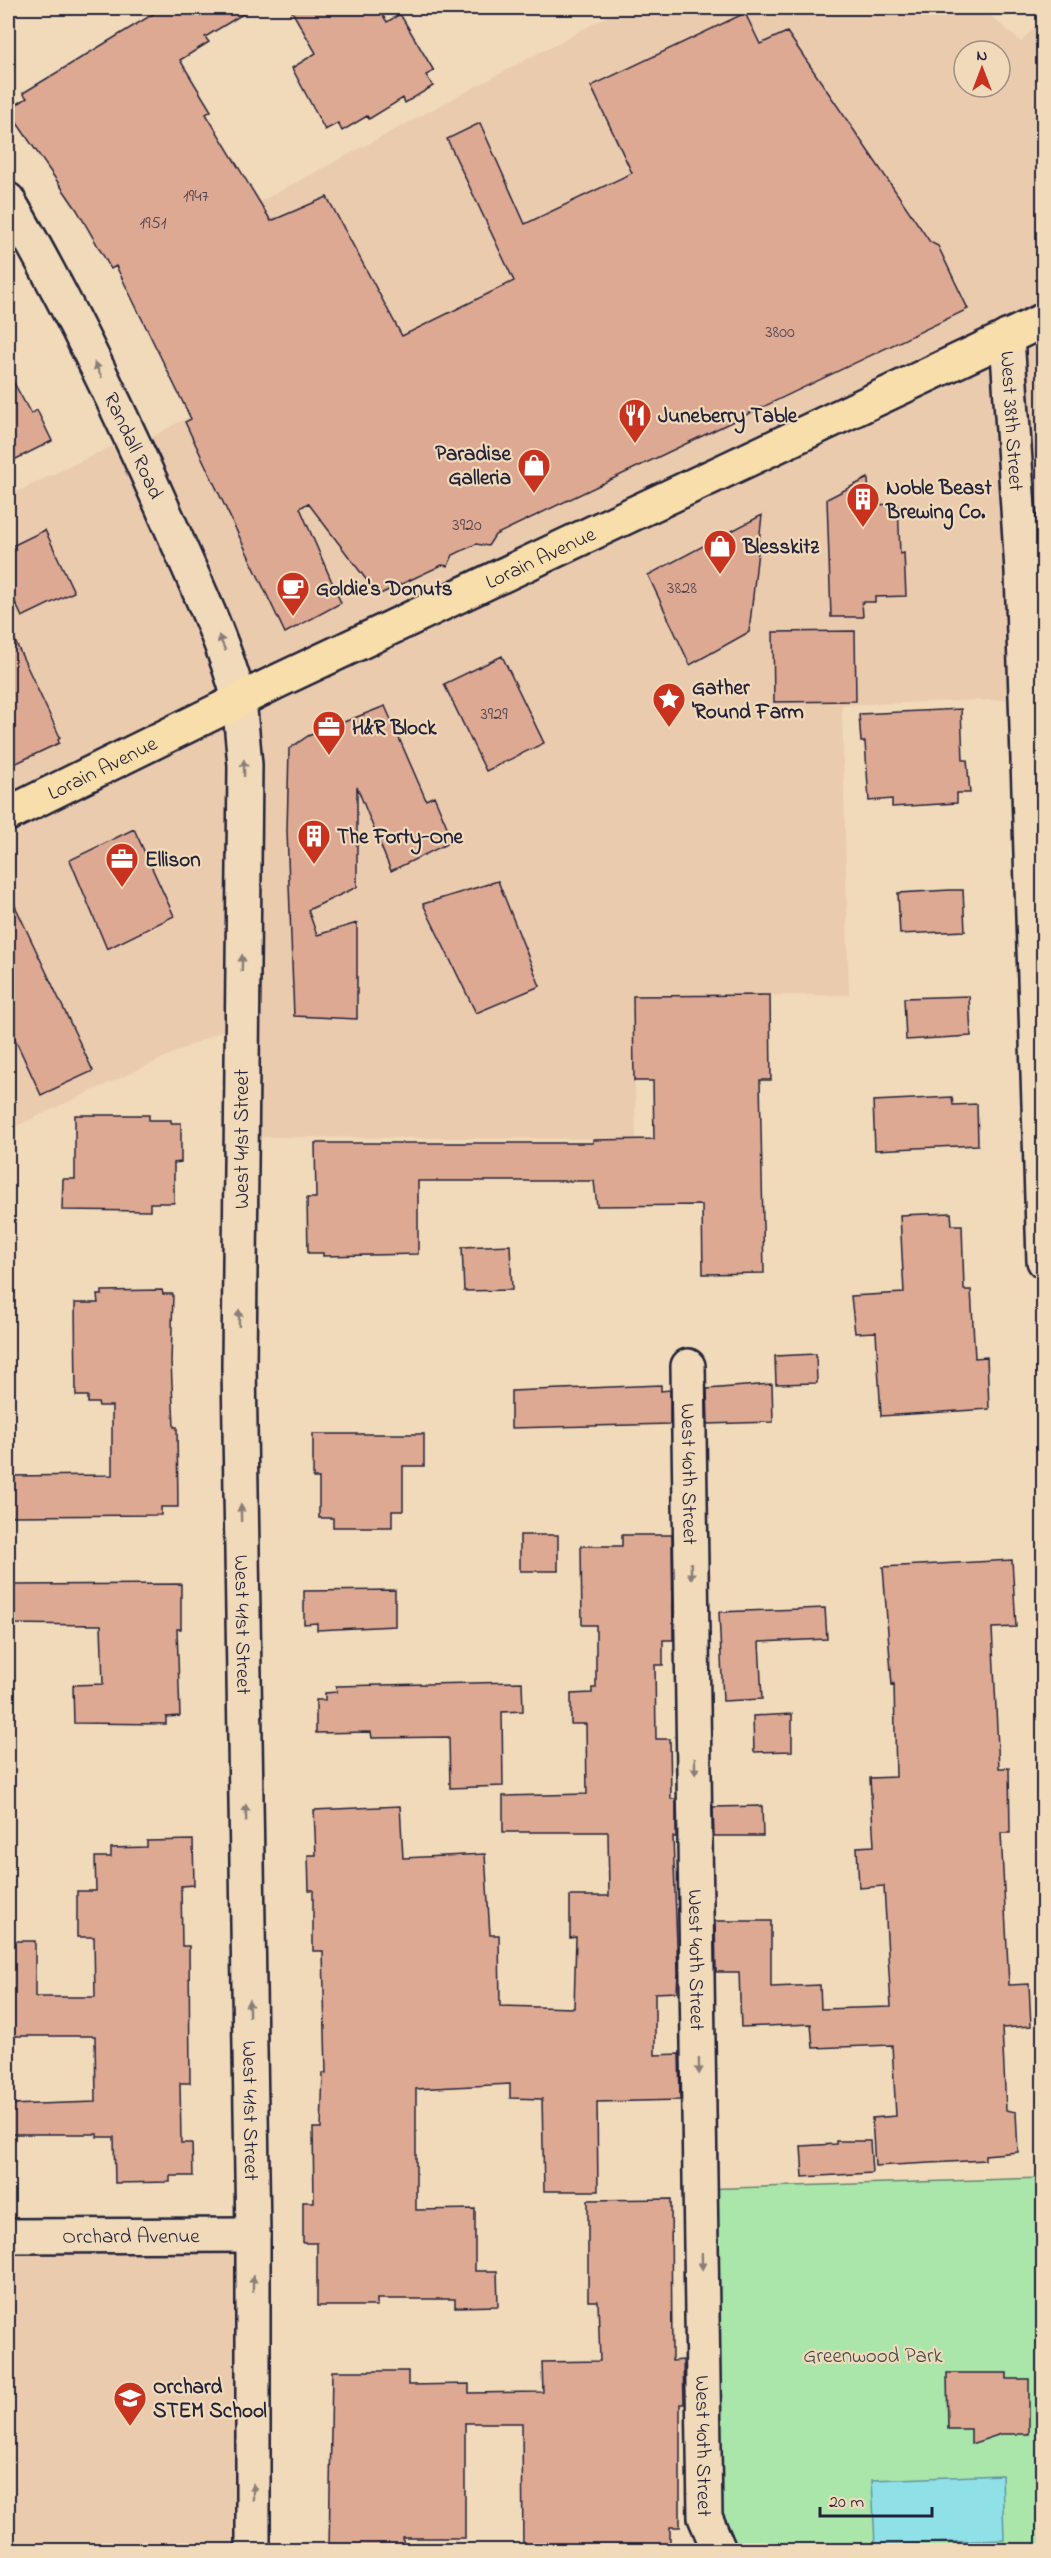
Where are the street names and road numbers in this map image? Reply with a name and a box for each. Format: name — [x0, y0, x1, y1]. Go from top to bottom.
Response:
street label: West 38th Street — [991, 350, 1030, 492]
street label: Randall Road — [95, 388, 170, 505]
street label: Lorain Avenue — [481, 520, 602, 598]
street label: Lorain Avenue — [43, 729, 164, 809]
street label: West 41st Street — [228, 1069, 258, 1209]
street label: West 40th Street — [672, 1403, 704, 1545]
street label: West 41st Street — [225, 1554, 257, 1695]
street label: West 40th Street — [679, 1889, 711, 2031]
street label: West 41st Street — [233, 2040, 265, 2181]
street label: Orchard Avenue — [62, 2222, 200, 2253]
street label: West 40th Street — [686, 2375, 718, 2517]

